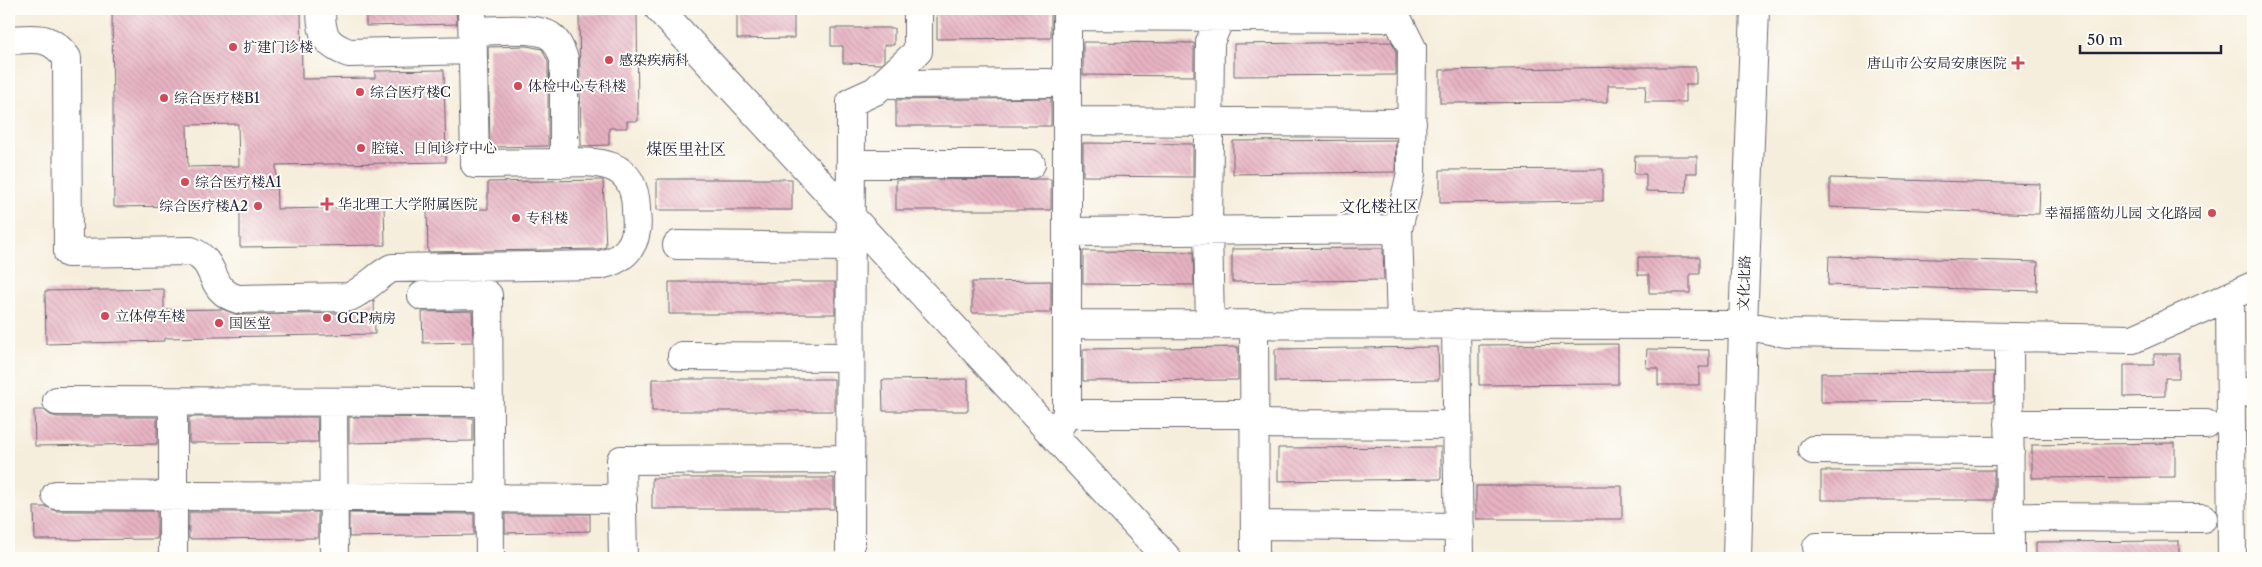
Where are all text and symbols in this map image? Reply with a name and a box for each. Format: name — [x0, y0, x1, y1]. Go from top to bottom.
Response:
scale bar — [2080, 22, 2221, 54]
text: 50 m — [2087, 30, 2123, 49]
place label: 扩建门诊楼 — [243, 38, 313, 56]
marker: 扩建门诊楼 — [227, 41, 239, 53]
place label: 感染疾病科 — [619, 51, 689, 69]
marker: 感染疾病科 — [603, 54, 615, 66]
place label: 唐山市公安局安康医院 — [1867, 54, 2007, 72]
marker: 唐山市公安局安康医院 — [2011, 56, 2025, 70]
place label: 体检中心专科楼 — [528, 77, 626, 95]
marker: 体检中心专科楼 — [512, 80, 524, 92]
place label: 综合医疗楼C — [370, 83, 451, 101]
marker: 综合医疗楼C — [354, 86, 366, 98]
place label: 综合医疗楼B1 — [174, 89, 260, 107]
marker: 综合医疗楼B1 — [158, 92, 170, 104]
place label: 腔镜、日间诊疗中心 — [371, 139, 497, 157]
district label: 煤医里社区 — [646, 139, 726, 159]
marker: 腔镜、日间诊疗中心 — [355, 142, 367, 154]
place label: 综合医疗楼A1 — [195, 173, 281, 191]
marker: 综合医疗楼A1 — [179, 176, 191, 188]
place label: 华北理工大学附属医院 — [338, 195, 478, 213]
district label: 文化楼社区 — [1339, 196, 1419, 216]
place label: 综合医疗楼A2 — [159, 197, 248, 215]
marker: 华北理工大学附属医院 — [320, 197, 334, 211]
marker: 综合医疗楼A2 — [252, 200, 264, 212]
place label: 幸福摇篮幼儿园 文化路园 — [2044, 204, 2202, 222]
marker: 幸福摇篮幼儿园 文化路园 — [2206, 207, 2218, 219]
place label: 专科楼 — [526, 209, 568, 227]
marker: 专科楼 — [510, 212, 522, 224]
street label: 文化北路 — [1734, 255, 1754, 311]
place label: 立体停车楼 — [115, 307, 185, 325]
place label: GCP病房 — [337, 309, 396, 327]
marker: 立体停车楼 — [99, 310, 111, 322]
marker: GCP病房 — [321, 312, 333, 324]
place label: 国医堂 — [229, 314, 271, 332]
marker: 国医堂 — [213, 317, 225, 329]

